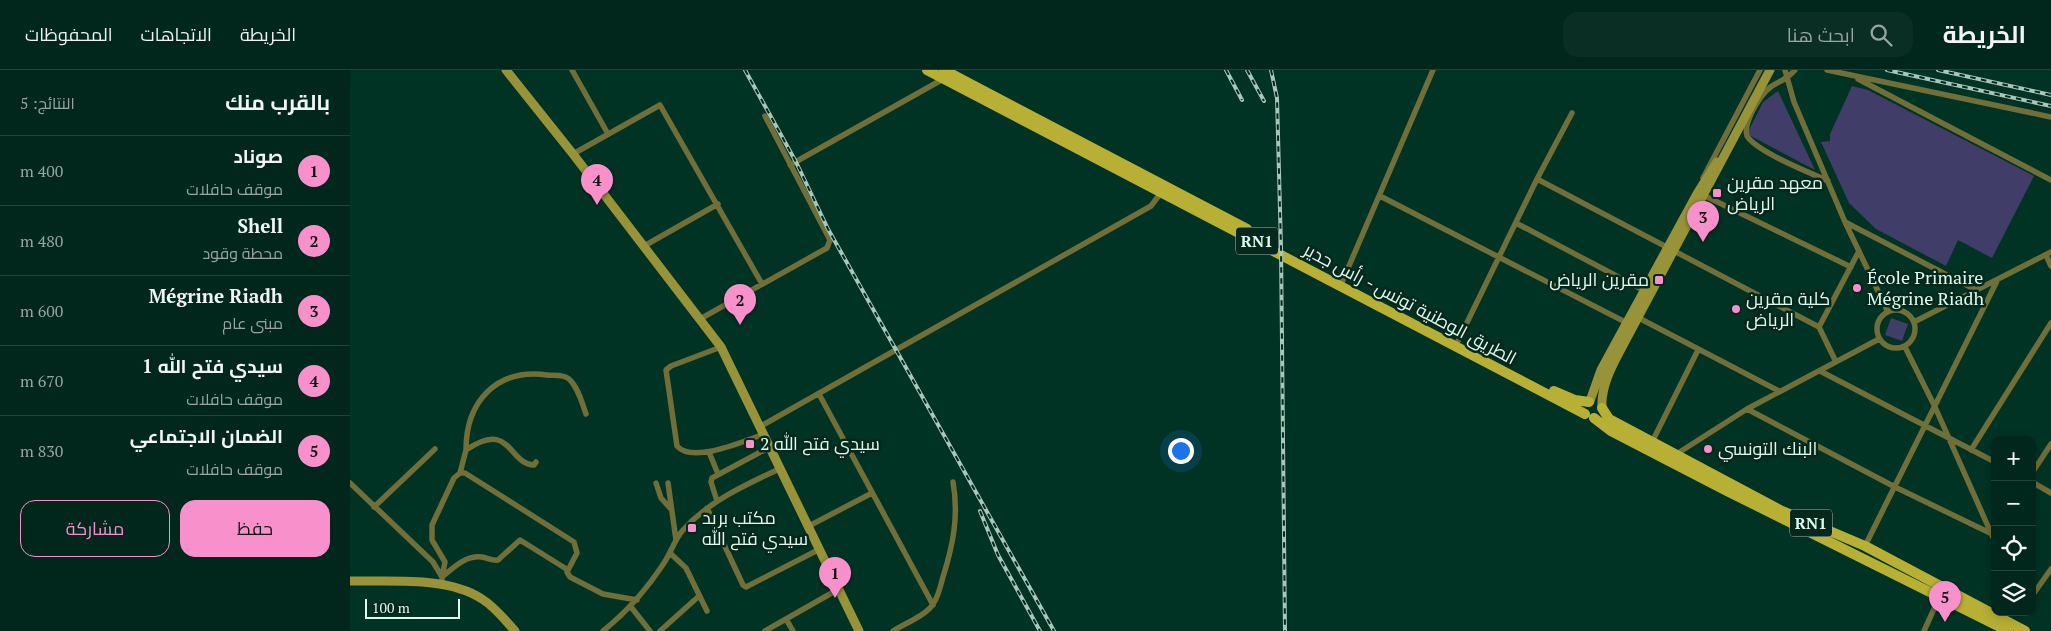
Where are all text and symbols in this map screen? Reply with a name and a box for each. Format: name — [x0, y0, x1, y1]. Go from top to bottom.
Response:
search box — [1563, 12, 1913, 57]
text: الخريطة — [1943, 18, 2026, 50]
icon: search — [1867, 21, 1895, 49]
text: المحفوظات — [25, 22, 113, 46]
text: الاتجاهات — [141, 22, 212, 46]
text: الخريطة — [240, 22, 296, 46]
text: ابحث هنا — [1787, 22, 1855, 47]
text: بالقرب منك — [225, 88, 330, 116]
text: النتائج: 5 — [20, 92, 75, 114]
text: صوناد — [233, 143, 283, 168]
text: 400 m — [20, 160, 63, 182]
text: 1 — [309, 160, 319, 182]
pin: 4 — [581, 164, 613, 205]
place label: معهد مقرين الرياض — [1727, 170, 1823, 215]
text: موقف حافلات — [186, 178, 283, 200]
marker: معهد مقرين الرياض — [1711, 187, 1723, 199]
pin: 3 — [1687, 201, 1719, 242]
text: Shell — [237, 213, 283, 238]
road number: RN1 — [1236, 228, 1278, 255]
text: 480 m — [20, 230, 63, 252]
text: 2 — [309, 230, 319, 252]
street label: الطريق الوطنية تونس - رأس جدير — [1299, 236, 1521, 370]
text: محطة وقود — [203, 242, 283, 264]
place label: École Primaire Mégrine Riadh — [1867, 265, 1985, 310]
place label: مقرين الرياض — [1549, 267, 1649, 291]
marker: مقرين الرياض — [1653, 274, 1665, 286]
marker: École Primaire Mégrine Riadh — [1851, 282, 1863, 294]
text: Mégrine Riadh — [149, 283, 283, 308]
pin: 2 — [724, 284, 756, 325]
place label: كلية مقرين الرياض — [1746, 286, 1830, 331]
text: 600 m — [20, 300, 63, 322]
text: 3 — [309, 300, 319, 322]
marker: كلية مقرين الرياض — [1730, 303, 1742, 315]
text: مبنى عام — [222, 312, 283, 334]
text: سيدي فتح الله 1 — [142, 353, 283, 378]
text: 670 m — [20, 370, 63, 392]
text: 4 — [309, 370, 319, 392]
text: موقف حافلات — [186, 388, 283, 410]
text: الضمان الاجتماعي — [130, 423, 283, 448]
place label: 2 سيدي فتح الله — [760, 431, 880, 458]
place label: البنك التونسي — [1718, 436, 1817, 462]
map controls — [1991, 436, 2036, 616]
button: + — [1991, 436, 2036, 481]
marker: 2 سيدي فتح الله — [744, 438, 756, 450]
your location — [1168, 438, 1194, 464]
text: 830 m — [20, 440, 63, 462]
text: 5 — [309, 440, 319, 462]
marker: البنك التونسي — [1702, 443, 1714, 455]
text: موقف حافلات — [186, 458, 283, 480]
button: − — [1991, 481, 2036, 526]
button: مشاركة — [20, 500, 170, 557]
button: حفظ — [180, 500, 330, 557]
place label: مكتب بريد سيدي فتح الله — [702, 505, 808, 553]
road number: RN1 — [1790, 509, 1832, 536]
marker: مكتب بريد سيدي فتح الله — [686, 522, 698, 534]
button: locate — [1991, 526, 2036, 571]
pin: 1 — [819, 557, 851, 598]
button: layers — [1991, 571, 2036, 616]
pin: 5 — [1929, 581, 1961, 622]
scale bar — [365, 596, 460, 619]
text: 100 m — [372, 598, 410, 617]

